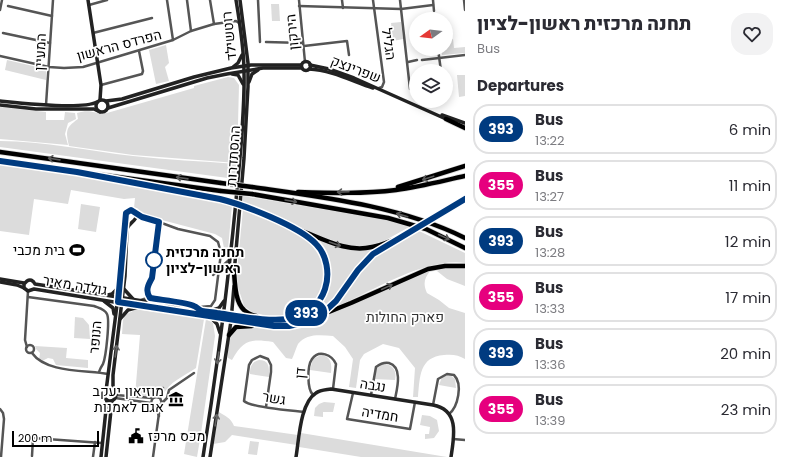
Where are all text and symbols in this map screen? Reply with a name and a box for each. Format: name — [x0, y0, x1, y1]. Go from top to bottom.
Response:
street label: רוטשילד — [216, 10, 242, 62]
text: תחנה מרכזית ראשון-לציון — [477, 10, 691, 37]
north arrow — [409, 12, 453, 56]
map controls — [409, 12, 453, 108]
street label: הירקון — [280, 13, 304, 51]
button: heart — [731, 13, 773, 55]
street label: הפרדס הראשון — [74, 24, 164, 66]
street label: הגליל — [377, 27, 401, 61]
street label: המעיין — [29, 33, 51, 71]
text: Bus — [477, 39, 500, 58]
street label: שפרינצק — [328, 50, 384, 88]
button: layers — [409, 64, 453, 108]
text: Departures — [477, 75, 564, 96]
text: Bus — [535, 109, 563, 130]
text: 393 — [488, 119, 514, 139]
text: 6 min — [729, 119, 771, 140]
street label: ההסתדרות — [221, 125, 245, 187]
text: 13:22 — [535, 131, 565, 150]
one-way arrow — [48, 155, 61, 163]
text: Bus — [535, 165, 563, 186]
one-way arrow — [176, 174, 189, 182]
one-way arrow — [422, 175, 435, 182]
text: 355 — [488, 175, 514, 195]
text: 11 min — [729, 175, 771, 196]
text: 13:27 — [535, 187, 564, 206]
one-way arrow — [337, 188, 350, 196]
one-way arrow — [284, 197, 297, 205]
one-way arrow — [396, 211, 409, 218]
text: Bus — [535, 221, 563, 242]
text: 393 — [488, 231, 514, 251]
text: 12 min — [725, 231, 771, 252]
one-way arrow — [437, 234, 449, 241]
place label: בית מכבי — [13, 240, 66, 260]
one-way arrow — [329, 240, 341, 248]
sports icon: בית מכבי — [68, 241, 86, 259]
place label: תחנה מרכזית ראשון-לציון — [166, 242, 244, 278]
text: 13:28 — [535, 243, 565, 262]
marker: תחנה מרכזית ראשון-לציון — [145, 251, 163, 269]
street label: גולדה מאיר — [41, 270, 109, 300]
text: Bus — [535, 277, 563, 298]
one-way arrow — [380, 282, 392, 290]
text: 355 — [488, 287, 514, 307]
text: 17 min — [725, 287, 771, 308]
text: 13:33 — [535, 299, 565, 318]
line badge: 393 — [283, 300, 329, 326]
text: 393 — [293, 303, 319, 323]
park label: פארק החולות — [366, 307, 444, 327]
street label: הנופר — [84, 320, 106, 354]
text: Bus — [535, 333, 563, 354]
text: 393 — [488, 343, 514, 363]
text: 20 min — [720, 343, 771, 364]
one-way arrow — [112, 345, 120, 358]
one-way arrow — [214, 351, 222, 364]
text: 13:36 — [535, 355, 566, 374]
street label: דן — [290, 366, 310, 380]
street label: נגבה — [359, 373, 387, 397]
place label: מוזיאון יעקב אגם לאמנות — [93, 381, 164, 417]
street label: גשר — [261, 386, 287, 410]
text: Bus — [535, 389, 563, 410]
museum icon: מוזיאון יעקב אגם לאמנות — [167, 390, 185, 408]
text: 355 — [488, 399, 514, 419]
text: 23 min — [721, 399, 771, 420]
street label: חמדיה — [360, 401, 400, 427]
text: 13:39 — [535, 411, 565, 430]
one-way arrow — [212, 414, 220, 427]
place label: מכס מרכז — [148, 426, 205, 446]
public building icon: מכס מרכז — [127, 427, 145, 445]
scale bar — [12, 429, 99, 448]
text: 200 m — [18, 430, 52, 446]

